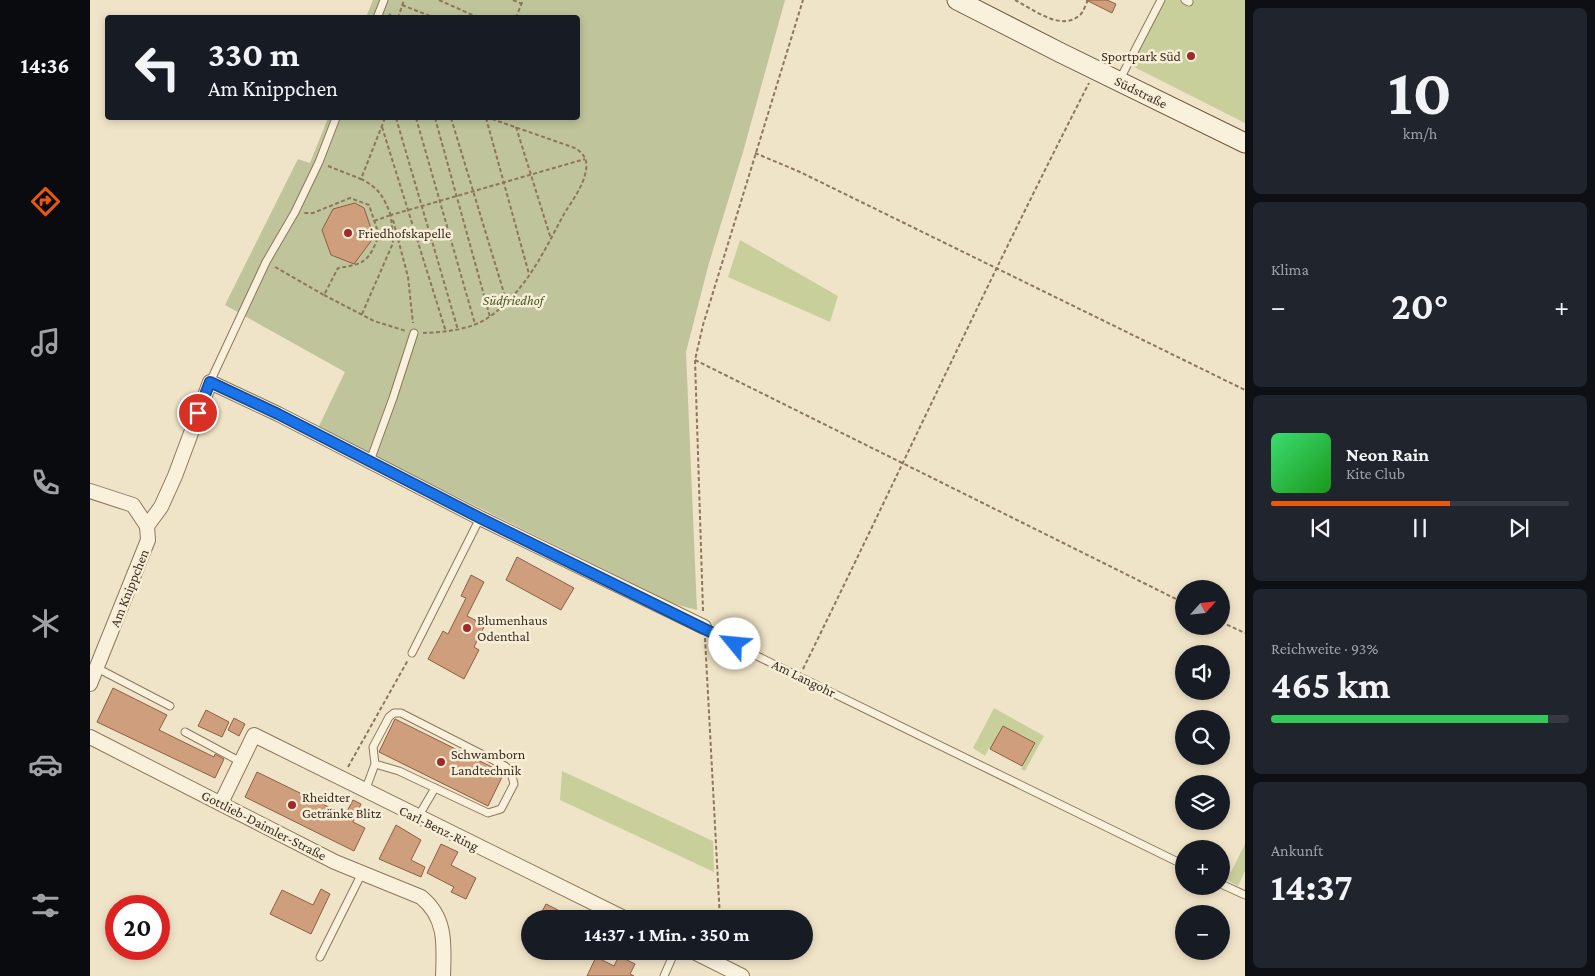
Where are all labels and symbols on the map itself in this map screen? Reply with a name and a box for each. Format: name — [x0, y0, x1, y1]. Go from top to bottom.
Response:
place label: Sportpark Süd — [1101, 48, 1182, 64]
marker: Sportpark Süd — [1185, 50, 1197, 62]
street label: Südstraße — [1112, 72, 1170, 112]
place label: Friedhofskapelle — [358, 225, 451, 241]
marker: Friedhofskapelle — [342, 227, 354, 239]
park label: Südfriedhof — [483, 292, 546, 308]
pin — [177, 392, 219, 434]
street label: Am Knippchen — [106, 546, 152, 629]
north arrow — [1175, 580, 1230, 635]
place label: Blumenhaus Odenthal — [477, 612, 548, 644]
position arrow — [708, 617, 760, 669]
marker: Blumenhaus Odenthal — [461, 622, 473, 634]
street label: Am Langohr — [769, 656, 839, 700]
place label: Schwamborn Landtechnik — [451, 746, 526, 778]
marker: Schwamborn Landtechnik — [435, 756, 447, 768]
street label: Gottlieb-Daimler-Straße — [199, 787, 329, 863]
place label: Rheidter Getränke Blitz — [302, 789, 381, 821]
marker: Rheidter Getränke Blitz — [286, 799, 298, 811]
street label: Carl-Benz-Ring — [397, 802, 482, 854]
speed limit sign: 20 — [105, 895, 170, 960]

